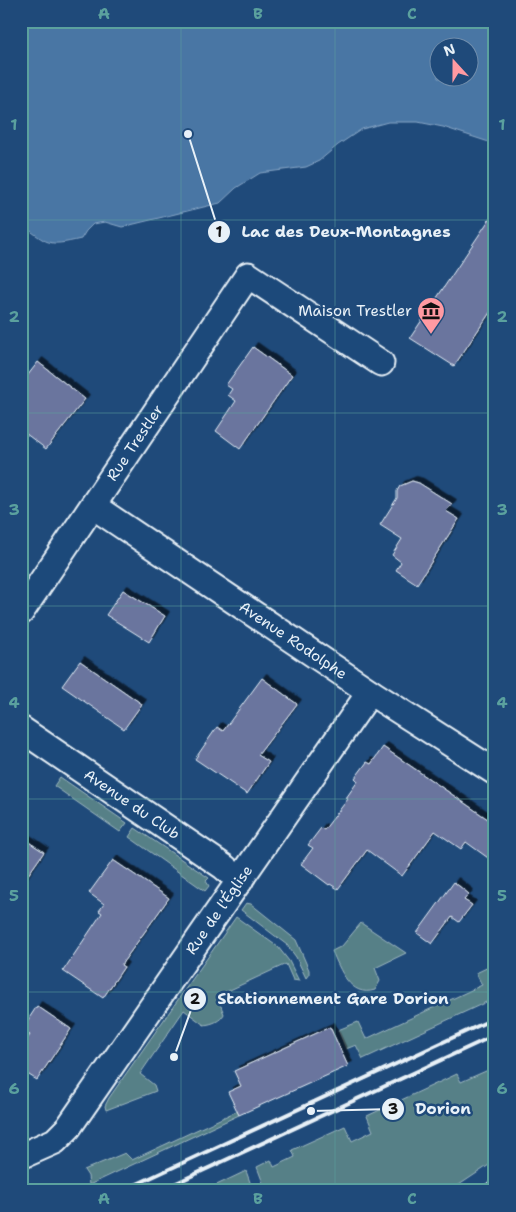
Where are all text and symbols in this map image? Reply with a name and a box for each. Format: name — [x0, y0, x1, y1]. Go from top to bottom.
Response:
text: A — [98, 3, 110, 24]
text: B — [253, 3, 263, 24]
text: C — [407, 3, 417, 24]
north arrow — [428, 38, 478, 88]
text: N — [441, 39, 458, 60]
text: 1 — [10, 114, 18, 135]
text: 1 — [498, 114, 506, 135]
callout: Lac des Deux-Montagnes — [207, 216, 461, 247]
text: Lac des Deux-Montagnes — [241, 221, 451, 242]
text: 1 — [216, 222, 223, 242]
museum icon: Maison Trestler — [416, 296, 446, 335]
place label: Maison Trestler — [298, 301, 412, 321]
text: 2 — [8, 306, 20, 327]
text: 2 — [496, 306, 508, 327]
street label: Rue Trestler — [102, 401, 168, 485]
text: 3 — [8, 499, 20, 520]
text: 3 — [496, 499, 508, 520]
street label: Avenue Rodolphe — [235, 597, 351, 684]
text: 4 — [8, 692, 20, 713]
text: 4 — [496, 692, 508, 713]
street label: Avenue du Club — [80, 765, 184, 844]
street label: Rue de l'Église — [181, 861, 257, 958]
text: 5 — [9, 885, 19, 906]
text: 5 — [497, 885, 507, 906]
callout: Stationnement Gare Dorion — [182, 983, 459, 1014]
text: Stationnement Gare Dorion — [217, 988, 449, 1009]
text: 2 — [190, 989, 201, 1009]
text: 6 — [8, 1078, 20, 1099]
text: 6 — [496, 1078, 508, 1099]
callout: Dorion — [380, 1093, 481, 1124]
text: Dorion — [415, 1098, 471, 1119]
text: 3 — [388, 1099, 398, 1119]
text: A — [98, 1188, 110, 1209]
text: B — [253, 1188, 263, 1209]
text: C — [407, 1188, 417, 1209]

